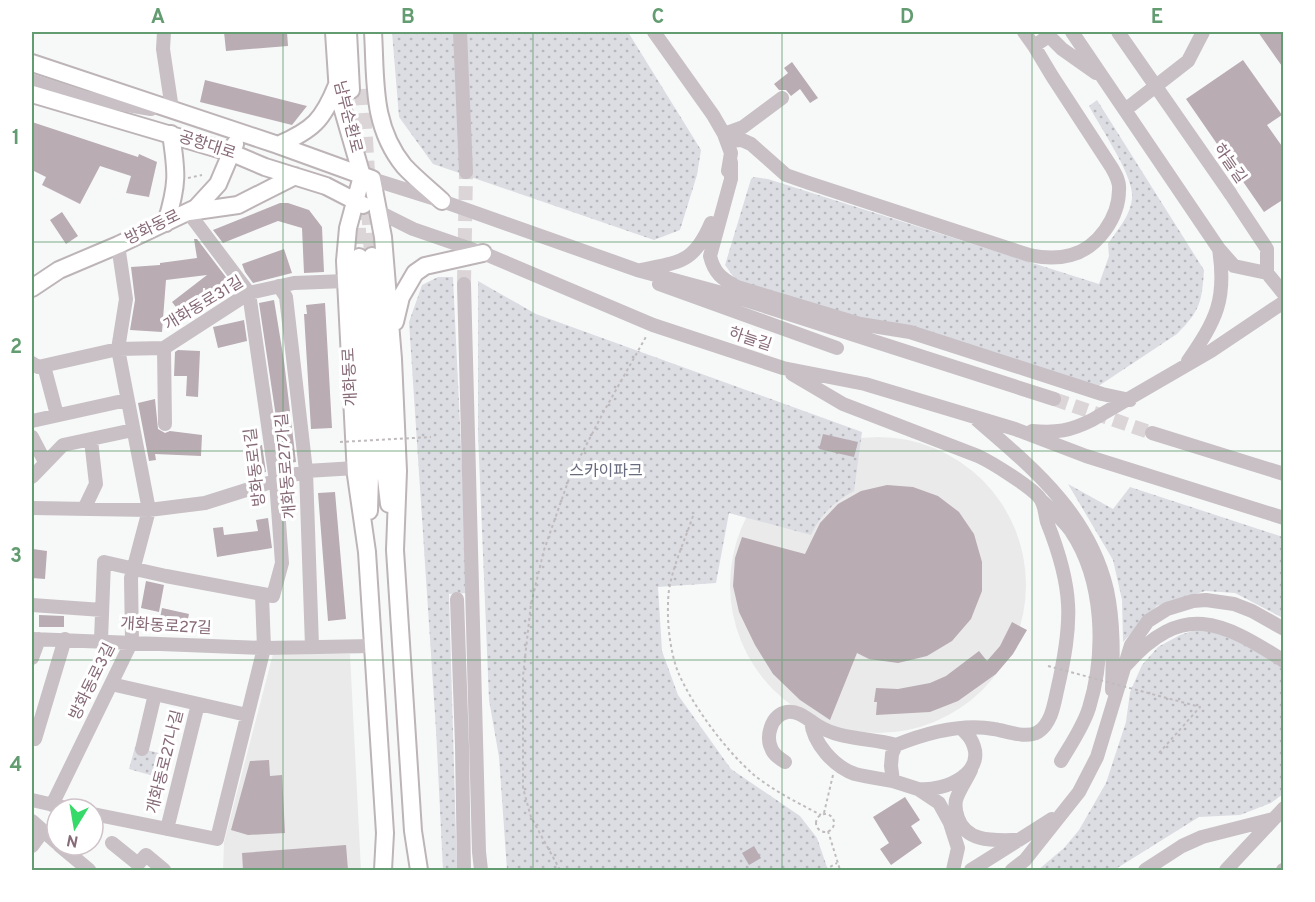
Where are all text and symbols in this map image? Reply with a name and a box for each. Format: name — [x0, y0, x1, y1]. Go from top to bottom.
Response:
text: A — [151, 5, 165, 31]
text: B — [401, 5, 415, 31]
text: C — [652, 5, 664, 31]
text: D — [900, 5, 914, 31]
text: E — [1151, 5, 1163, 31]
street label: 남부순환로 — [328, 79, 366, 155]
text: 1 — [12, 126, 20, 152]
street label: 공항대로 — [176, 127, 238, 165]
street label: 하늘길 — [1208, 140, 1250, 188]
street label: 방화동로 — [122, 206, 184, 250]
street label: 개화동로31길 — [161, 272, 247, 336]
street label: 하늘길 — [726, 324, 774, 356]
text: 2 — [10, 335, 22, 361]
street label: 개화동로 — [339, 347, 363, 407]
street label: 개화동로27가길 — [272, 412, 302, 520]
street label: 방화동로1길 — [241, 426, 271, 508]
park label: 스카이파크 — [569, 462, 643, 482]
text: 3 — [10, 544, 22, 570]
street label: 개화동로27길 — [120, 615, 212, 639]
street label: 방화동로3길 — [66, 640, 120, 724]
street label: 개화동로27나길 — [143, 708, 189, 816]
text: 4 — [10, 753, 22, 779]
north arrow — [45, 797, 105, 857]
text: N — [65, 829, 80, 851]

